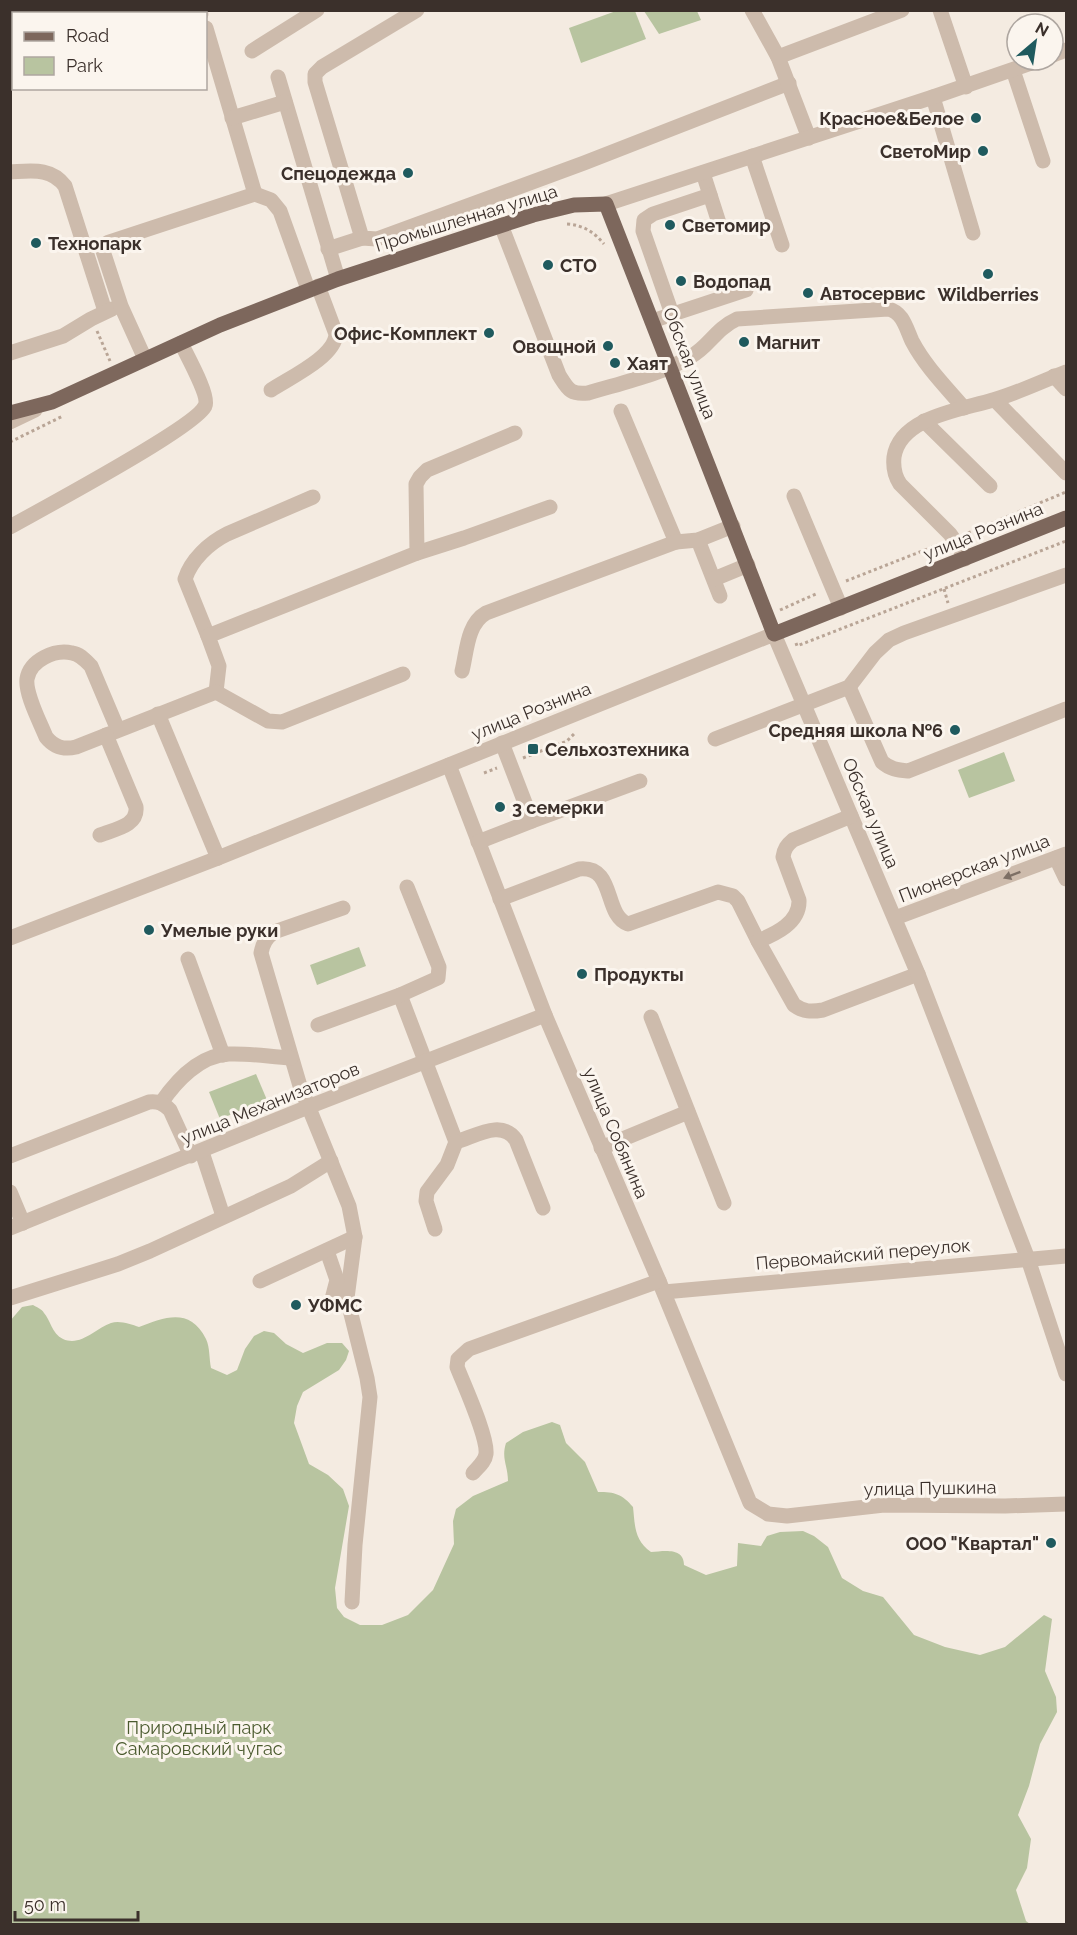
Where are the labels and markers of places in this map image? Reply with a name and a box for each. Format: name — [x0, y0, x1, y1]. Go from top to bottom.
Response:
place label: Красное&Белое — [819, 108, 964, 129]
marker: Красное&Белое — [969, 111, 983, 125]
place label: СветоМир — [880, 141, 971, 162]
marker: СветоМир — [976, 144, 990, 158]
place label: Спецодежда — [281, 163, 396, 184]
marker: Спецодежда — [401, 166, 415, 180]
place label: Светомир — [682, 215, 771, 236]
marker: Светомир — [663, 218, 677, 232]
place label: Технопарк — [48, 233, 142, 254]
marker: Технопарк — [29, 236, 43, 250]
place label: СТО — [560, 255, 597, 276]
marker: СТО — [541, 258, 555, 272]
marker: Wildberries — [981, 267, 995, 281]
place label: Водопад — [693, 271, 771, 292]
marker: Водопад — [674, 274, 688, 288]
place label: Автосервис — [820, 283, 926, 304]
place label: Wildberries — [937, 284, 1039, 305]
marker: Автосервис — [801, 286, 815, 300]
place label: Офис-Комплект — [334, 323, 477, 344]
marker: Офис-Комплект — [482, 326, 496, 340]
place label: Магнит — [756, 332, 820, 353]
marker: Магнит — [737, 335, 751, 349]
place label: Овощной — [512, 336, 596, 357]
marker: Овощной — [601, 339, 615, 353]
place label: Хаят — [626, 353, 668, 374]
marker: Хаят — [608, 356, 622, 370]
place label: Средняя школа №6 — [769, 720, 943, 741]
marker: Средняя школа №6 — [948, 723, 962, 737]
place label: Сельхозтехника — [545, 739, 689, 760]
marker: Сельхозтехника — [526, 742, 540, 756]
place label: 3 семерки — [512, 797, 604, 818]
marker: 3 семерки — [493, 800, 507, 814]
place label: Умелые руки — [160, 920, 278, 941]
marker: Умелые руки — [142, 923, 156, 937]
place label: Продукты — [594, 964, 684, 985]
marker: Продукты — [575, 967, 589, 981]
place label: УФМС — [307, 1295, 362, 1316]
marker: УФМС — [289, 1298, 303, 1312]
place label: ООО "Квартал" — [906, 1533, 1039, 1554]
marker: ООО "Квартал" — [1044, 1536, 1058, 1550]

